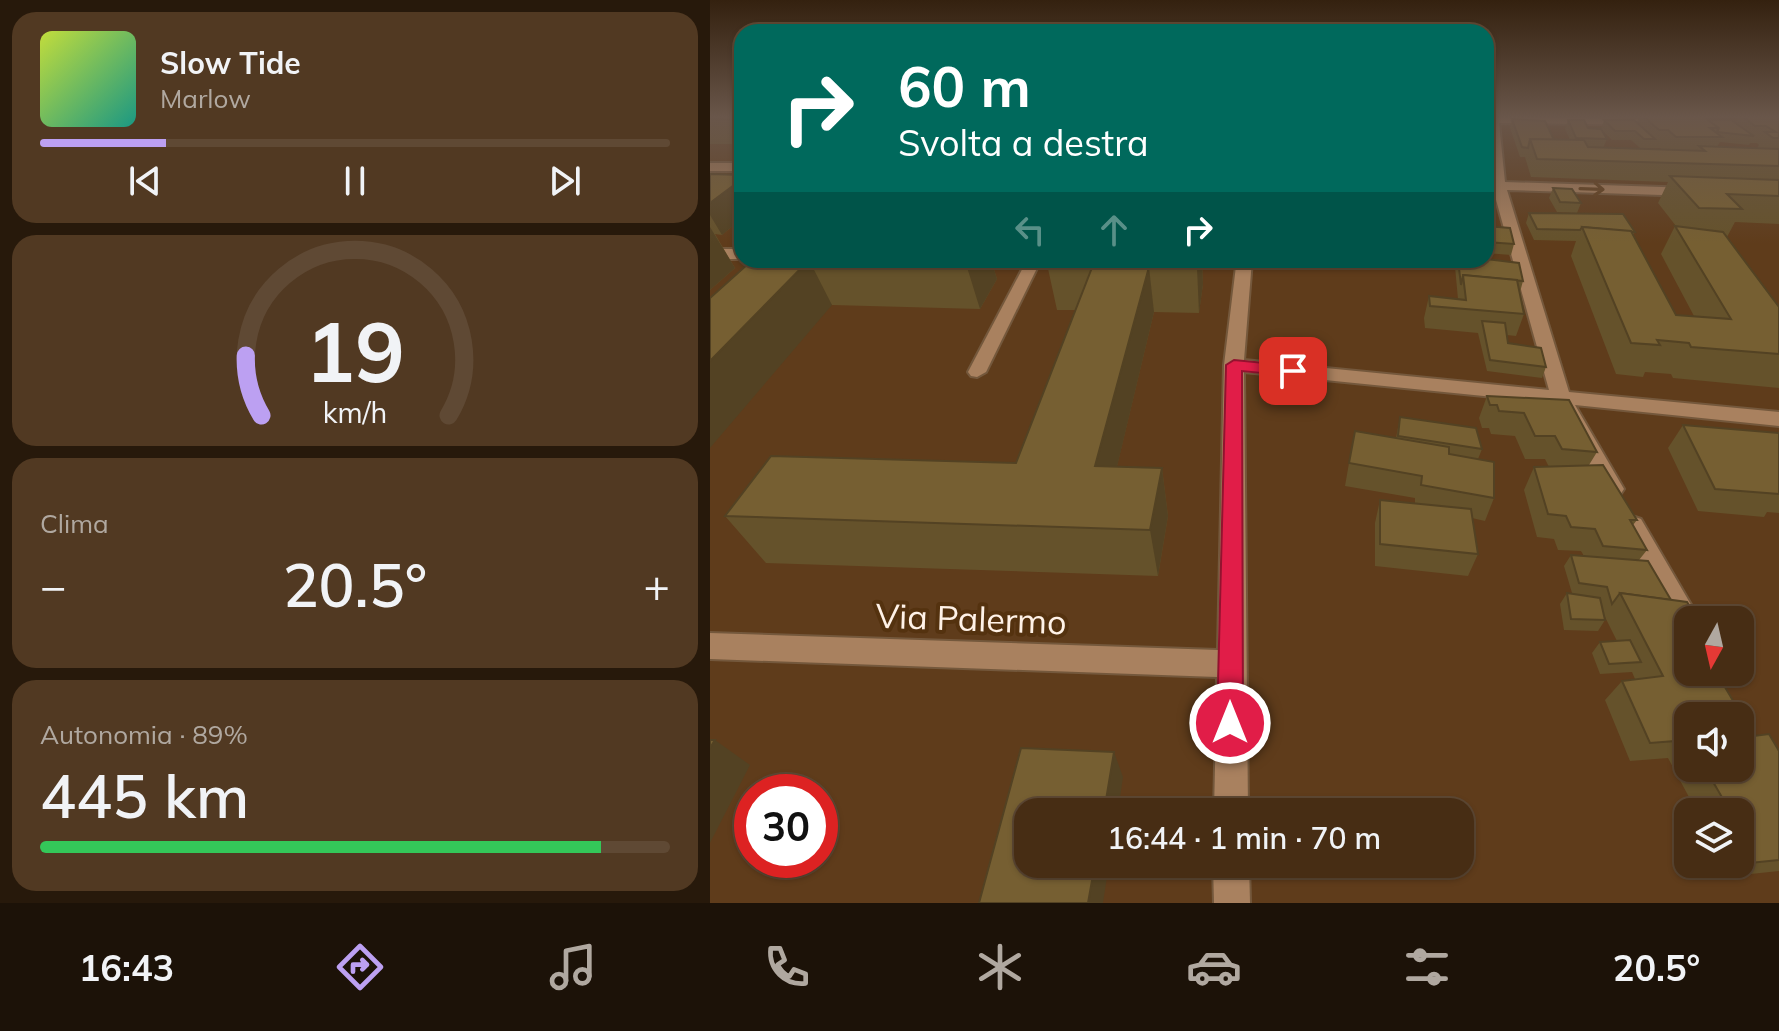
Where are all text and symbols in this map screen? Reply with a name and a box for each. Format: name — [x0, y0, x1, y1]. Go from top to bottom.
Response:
text: Slow Tide — [160, 44, 301, 82]
text: 60 m — [898, 51, 1031, 121]
icon: right — [766, 56, 870, 160]
text: Marlow — [160, 82, 251, 115]
text: Svolta a destra — [898, 120, 1149, 165]
icon: previous — [123, 159, 167, 203]
icon: pause — [333, 159, 377, 203]
icon: next — [543, 159, 587, 203]
one-way arrow — [1578, 181, 1605, 196]
icon: left — [1008, 208, 1052, 252]
icon: ahead — [1092, 208, 1136, 252]
icon: right — [1176, 208, 1220, 252]
text: 19 — [305, 298, 405, 403]
pin — [1259, 337, 1327, 405]
icon: arrive — [1271, 349, 1315, 393]
text: km/h — [323, 394, 387, 430]
text: Clima — [40, 507, 109, 540]
text: 20.5° — [283, 547, 427, 622]
text: − — [40, 558, 66, 613]
text: + — [644, 558, 670, 613]
street label: Via Palermo — [875, 594, 1067, 643]
north arrow — [1674, 606, 1754, 686]
map controls — [1674, 606, 1754, 878]
position arrow — [1188, 681, 1272, 765]
button: sound — [1674, 702, 1754, 782]
text: Autonomia · 89% — [40, 718, 248, 751]
text: 445 km — [40, 758, 249, 833]
speed limit sign: 30 — [734, 774, 838, 878]
button: layers — [1674, 798, 1754, 878]
text: 16:44 · 1 min · 70 m — [1107, 819, 1381, 857]
icon: directions — [332, 939, 388, 995]
icon: music — [545, 939, 601, 995]
icon: phone — [759, 939, 815, 995]
icon: climate — [972, 939, 1028, 995]
icon: car — [1186, 939, 1242, 995]
icon: filters — [1399, 939, 1455, 995]
text: 16:43 — [79, 945, 174, 990]
text: 20.5° — [1613, 945, 1700, 990]

